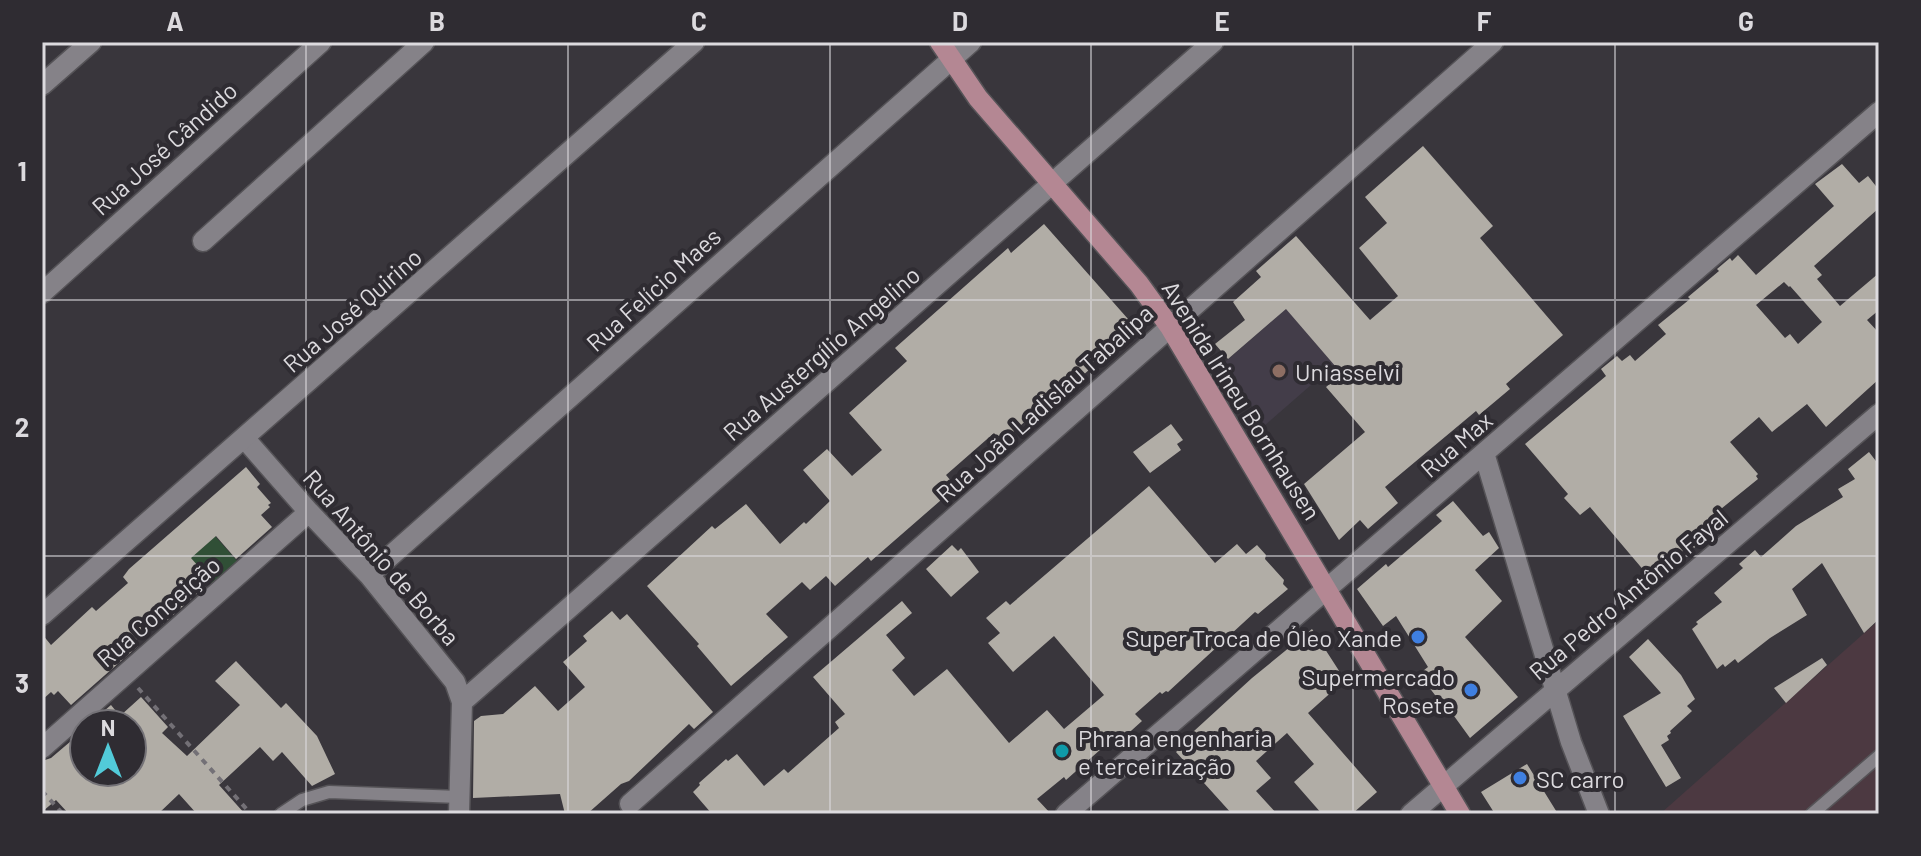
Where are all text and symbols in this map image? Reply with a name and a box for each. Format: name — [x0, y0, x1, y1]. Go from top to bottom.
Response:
text: A — [166, 5, 184, 36]
text: B — [429, 5, 445, 36]
text: C — [691, 5, 707, 36]
text: D — [952, 5, 968, 36]
text: E — [1214, 5, 1230, 36]
text: F — [1477, 5, 1492, 36]
text: G — [1738, 5, 1754, 36]
street label: Rua José Cândido — [85, 75, 243, 221]
text: 1 — [17, 155, 27, 186]
street label: Rua Felício Maes — [580, 221, 726, 357]
street label: Rua José Quirino — [277, 242, 427, 378]
street label: Rua Austergílio Angelino — [717, 260, 925, 446]
street label: Avenida Irineu Bornhausen — [1156, 275, 1328, 525]
street label: Rua João Ladislau Tabalipa — [930, 298, 1158, 508]
place label: Uniasselvi — [1295, 357, 1400, 386]
marker: Uniasselvi — [1270, 362, 1288, 380]
street label: Rua Max — [1414, 405, 1498, 483]
text: 2 — [15, 411, 29, 442]
street label: Rua Antônio de Borba — [298, 463, 466, 651]
street label: Rua Pedro Antônio Fayal — [1523, 503, 1733, 685]
street label: Rua Conceição — [90, 550, 226, 672]
place label: Super Troca de Óleo Xande — [1125, 623, 1402, 652]
marker: Super Troca de Óleo Xande — [1409, 628, 1427, 646]
place label: Supermercado Rosete — [1301, 662, 1455, 719]
text: 3 — [15, 667, 29, 698]
marker: Supermercado Rosete — [1462, 681, 1480, 699]
north arrow — [68, 708, 148, 788]
text: N — [101, 714, 115, 740]
place label: Phrana engenharia e terceirização — [1078, 723, 1273, 780]
marker: Phrana engenharia e terceirização — [1053, 742, 1071, 760]
place label: SC carro — [1536, 764, 1625, 793]
marker: SC carro — [1511, 769, 1529, 787]

